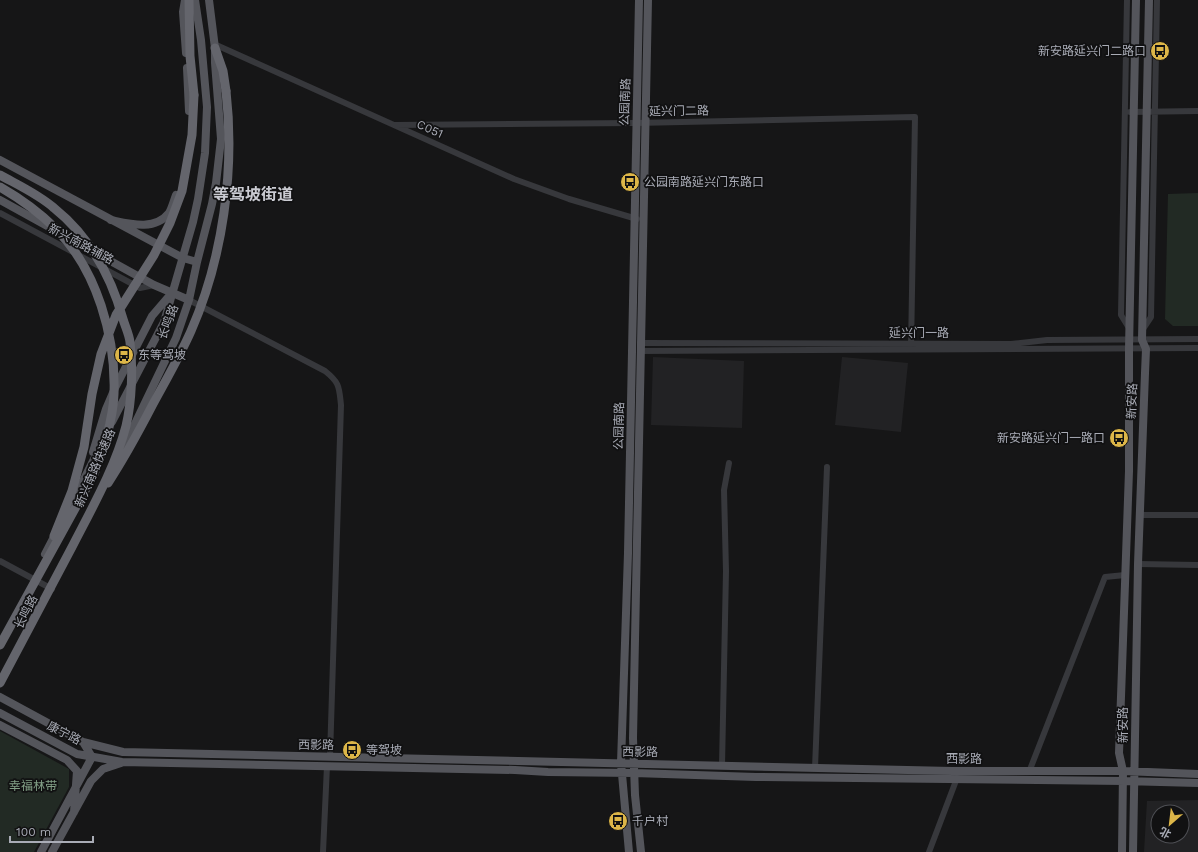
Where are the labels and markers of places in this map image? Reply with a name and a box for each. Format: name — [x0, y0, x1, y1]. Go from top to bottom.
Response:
bus stop icon: 新安路延兴门二路口 — [1149, 40, 1171, 62]
place label: 新安路延兴门二路口 — [1038, 44, 1146, 58]
bus stop icon: 公园南路延兴门东路口 — [619, 171, 641, 193]
place label: 公园南路延兴门东路口 — [644, 175, 764, 189]
bus stop icon: 东等驾坡 — [113, 344, 135, 366]
place label: 东等驾坡 — [138, 348, 186, 362]
bus stop icon: 新安路延兴门一路口 — [1108, 427, 1130, 449]
place label: 新安路延兴门一路口 — [997, 431, 1105, 445]
bus stop icon: 等驾坡 — [341, 739, 363, 761]
place label: 等驾坡 — [366, 743, 402, 757]
bus stop icon: 千户村 — [607, 810, 629, 832]
place label: 千户村 — [632, 814, 669, 828]

